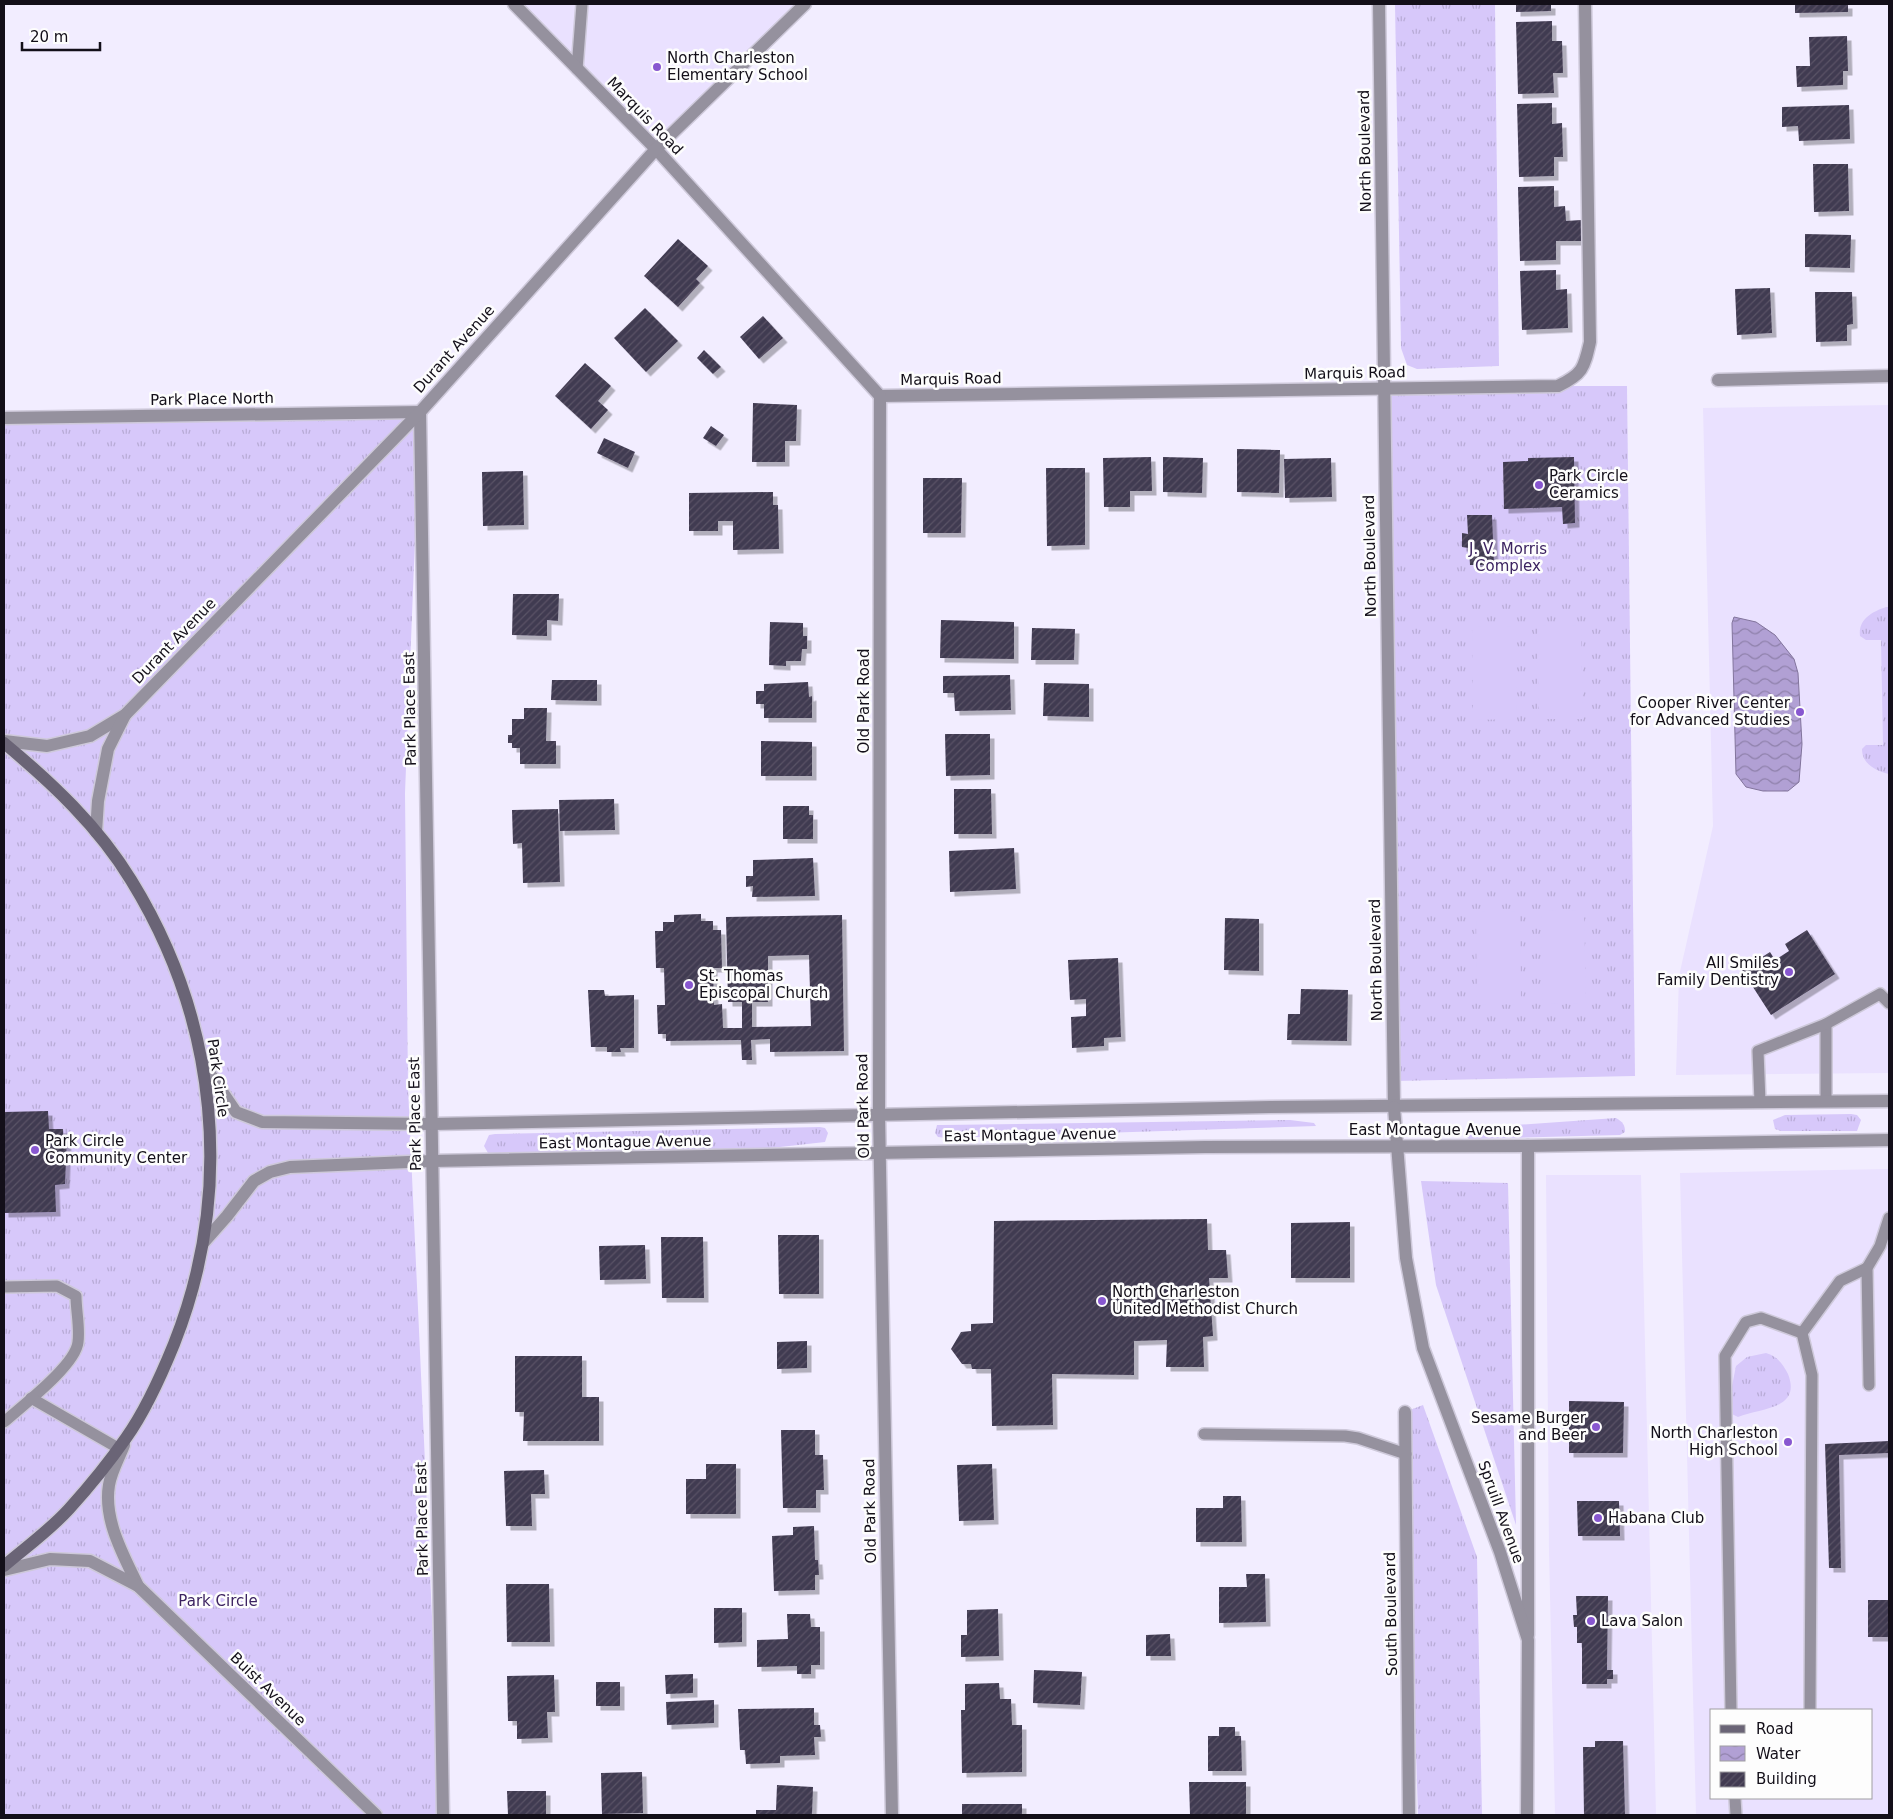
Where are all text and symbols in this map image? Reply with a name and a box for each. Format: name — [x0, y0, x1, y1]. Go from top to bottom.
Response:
scale bar — [22, 20, 100, 52]
text: 20 m — [30, 28, 68, 46]
place label: North Charleston Elementary School — [667, 49, 808, 84]
marker: North Charleston Elementary School — [651, 61, 663, 73]
street label: Marquis Road — [603, 73, 687, 159]
street label: North Boulevard — [1355, 90, 1375, 212]
street label: Durant Avenue — [410, 301, 498, 397]
street label: Marquis Road — [1304, 363, 1406, 383]
street label: Marquis Road — [900, 369, 1002, 389]
street label: Park Place North — [150, 389, 274, 409]
place label: Park Circle Ceramics — [1549, 467, 1628, 502]
marker: Park Circle Ceramics — [1533, 479, 1545, 491]
street label: North Boulevard — [1360, 495, 1380, 617]
park label: J. V. Morris Complex — [1468, 540, 1547, 575]
street label: Durant Avenue — [129, 594, 219, 688]
street label: Old Park Road — [855, 648, 873, 754]
street label: Park Place East — [400, 652, 420, 766]
place label: Cooper River Center for Advanced Studies — [1630, 694, 1791, 729]
marker: Cooper River Center for Advanced Studies — [1794, 706, 1806, 718]
street label: North Boulevard — [1366, 899, 1386, 1021]
place label: All Smiles Family Dentistry — [1657, 954, 1779, 989]
marker: All Smiles Family Dentistry — [1783, 966, 1795, 978]
place label: St. Thomas Episcopal Church — [699, 967, 828, 1002]
marker: St. Thomas Episcopal Church — [683, 979, 695, 991]
street label: Park Circle — [204, 1037, 232, 1119]
street label: Old Park Road — [853, 1053, 873, 1159]
street label: Park Place East — [405, 1057, 425, 1171]
street label: East Montague Avenue — [1349, 1121, 1521, 1139]
street label: East Montague Avenue — [944, 1124, 1116, 1146]
street label: East Montague Avenue — [539, 1131, 711, 1153]
place label: Park Circle Community Center — [45, 1132, 188, 1167]
marker: Park Circle Community Center — [29, 1144, 41, 1156]
place label: North Charleston United Methodist Church — [1112, 1283, 1298, 1318]
marker: North Charleston United Methodist Church — [1096, 1295, 1108, 1307]
place label: Sesame Burger and Beer — [1471, 1409, 1587, 1444]
marker: Sesame Burger and Beer — [1590, 1421, 1602, 1433]
place label: North Charleston High School — [1650, 1424, 1778, 1459]
marker: North Charleston High School — [1782, 1436, 1794, 1448]
street label: Old Park Road — [860, 1458, 880, 1564]
street label: Spruill Avenue — [1474, 1458, 1528, 1566]
street label: Park Place East — [412, 1462, 432, 1576]
place label: Habana Club — [1608, 1509, 1704, 1527]
marker: Habana Club — [1592, 1512, 1604, 1524]
street label: South Boulevard — [1381, 1552, 1401, 1676]
park label: Park Circle — [178, 1592, 258, 1610]
place label: Lava Salon — [1601, 1612, 1683, 1630]
marker: Lava Salon — [1585, 1615, 1597, 1627]
street label: Buist Avenue — [226, 1648, 310, 1730]
legend — [1710, 1709, 1873, 1799]
text: Road — [1756, 1720, 1794, 1738]
text: Water — [1756, 1745, 1801, 1763]
text: Building — [1756, 1770, 1817, 1788]

